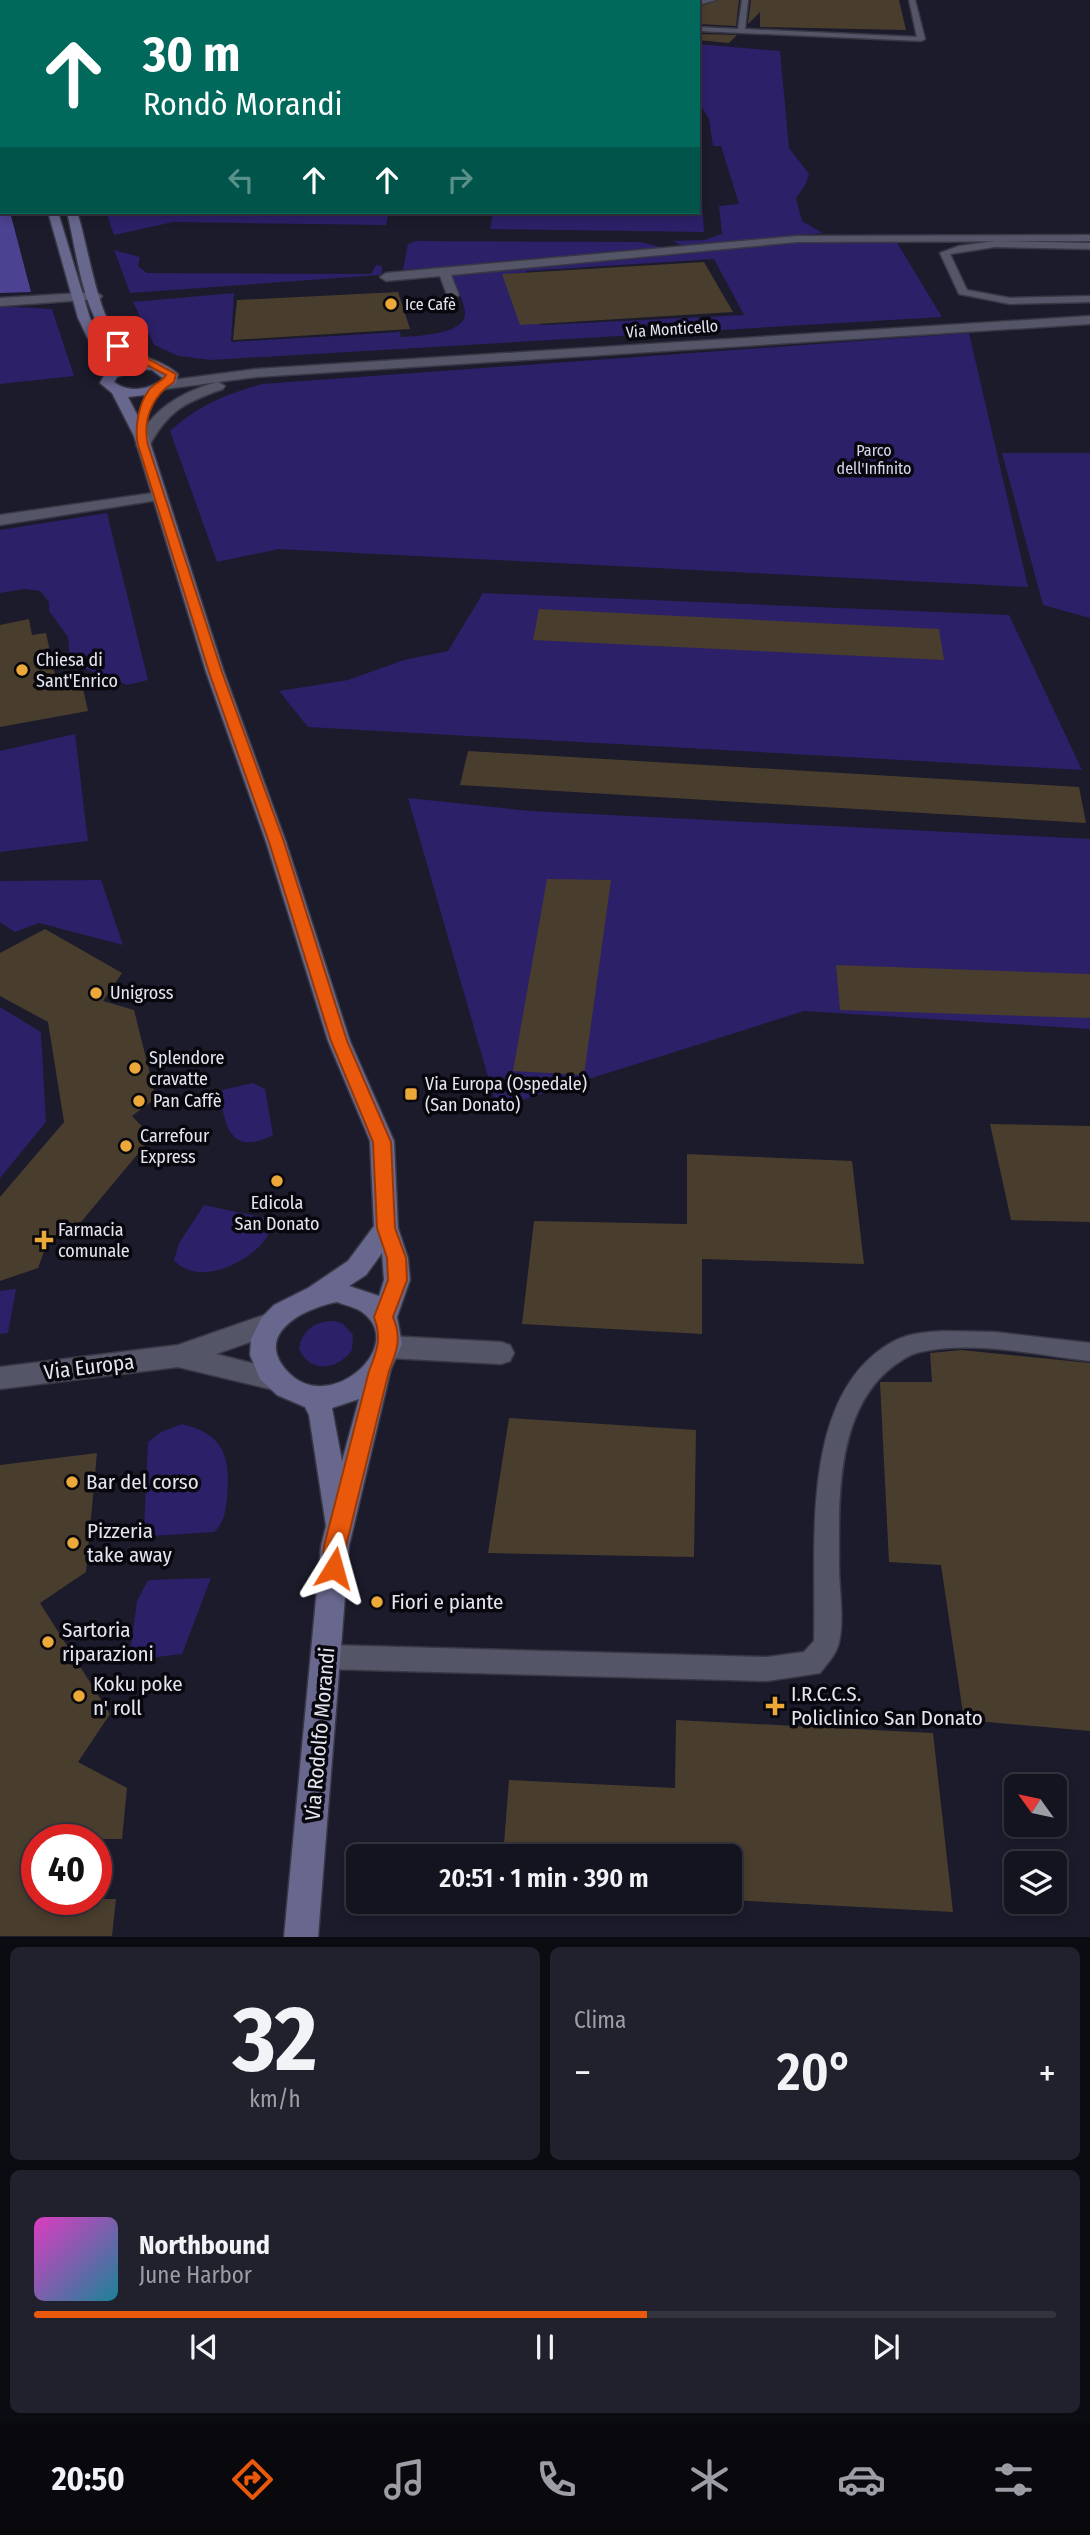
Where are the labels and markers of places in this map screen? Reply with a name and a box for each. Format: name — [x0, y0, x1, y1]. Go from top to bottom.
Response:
place label: Ice Cafè — [405, 295, 456, 314]
marker: Ice Cafè — [383, 296, 399, 312]
pin — [88, 316, 148, 376]
place label: Chiesa di Sant'Enrico — [36, 649, 118, 692]
marker: Chiesa di Sant'Enrico — [14, 662, 30, 678]
place label: Unigross — [110, 982, 174, 1004]
marker: Unigross — [88, 985, 104, 1001]
place label: Splendore cravatte — [149, 1047, 224, 1090]
marker: Splendore cravatte — [127, 1060, 143, 1076]
place label: Via Europa (Ospedale) (San Donato) — [425, 1073, 587, 1116]
marker: Via Europa (Ospedale) (San Donato) — [403, 1086, 419, 1102]
place label: Pan Caffè — [153, 1090, 222, 1112]
marker: Pan Caffè — [131, 1093, 147, 1109]
place label: Carrefour Express — [140, 1125, 210, 1168]
marker: Carrefour Express — [118, 1138, 134, 1154]
marker: Edicola San Donato — [269, 1173, 285, 1189]
place label: Edicola San Donato — [235, 1192, 319, 1235]
place label: Farmacia comunale — [58, 1219, 130, 1262]
marker: Farmacia comunale — [36, 1232, 52, 1248]
place label: Bar del corso — [86, 1469, 199, 1495]
marker: Bar del corso — [64, 1474, 80, 1490]
place label: Pizzeria take away — [87, 1518, 173, 1568]
marker: Pizzeria take away — [65, 1535, 81, 1551]
place label: Fiori e piante — [391, 1589, 503, 1615]
marker: Fiori e piante — [369, 1594, 385, 1610]
place label: Sartoria riparazioni — [62, 1617, 154, 1667]
marker: Sartoria riparazioni — [40, 1634, 56, 1650]
place label: Koku poke n' roll — [93, 1671, 183, 1721]
place label: I.R.C.C.S. Policlinico San Donato — [791, 1681, 983, 1731]
marker: Koku poke n' roll — [71, 1688, 87, 1704]
marker: I.R.C.C.S. Policlinico San Donato — [765, 1696, 785, 1716]

